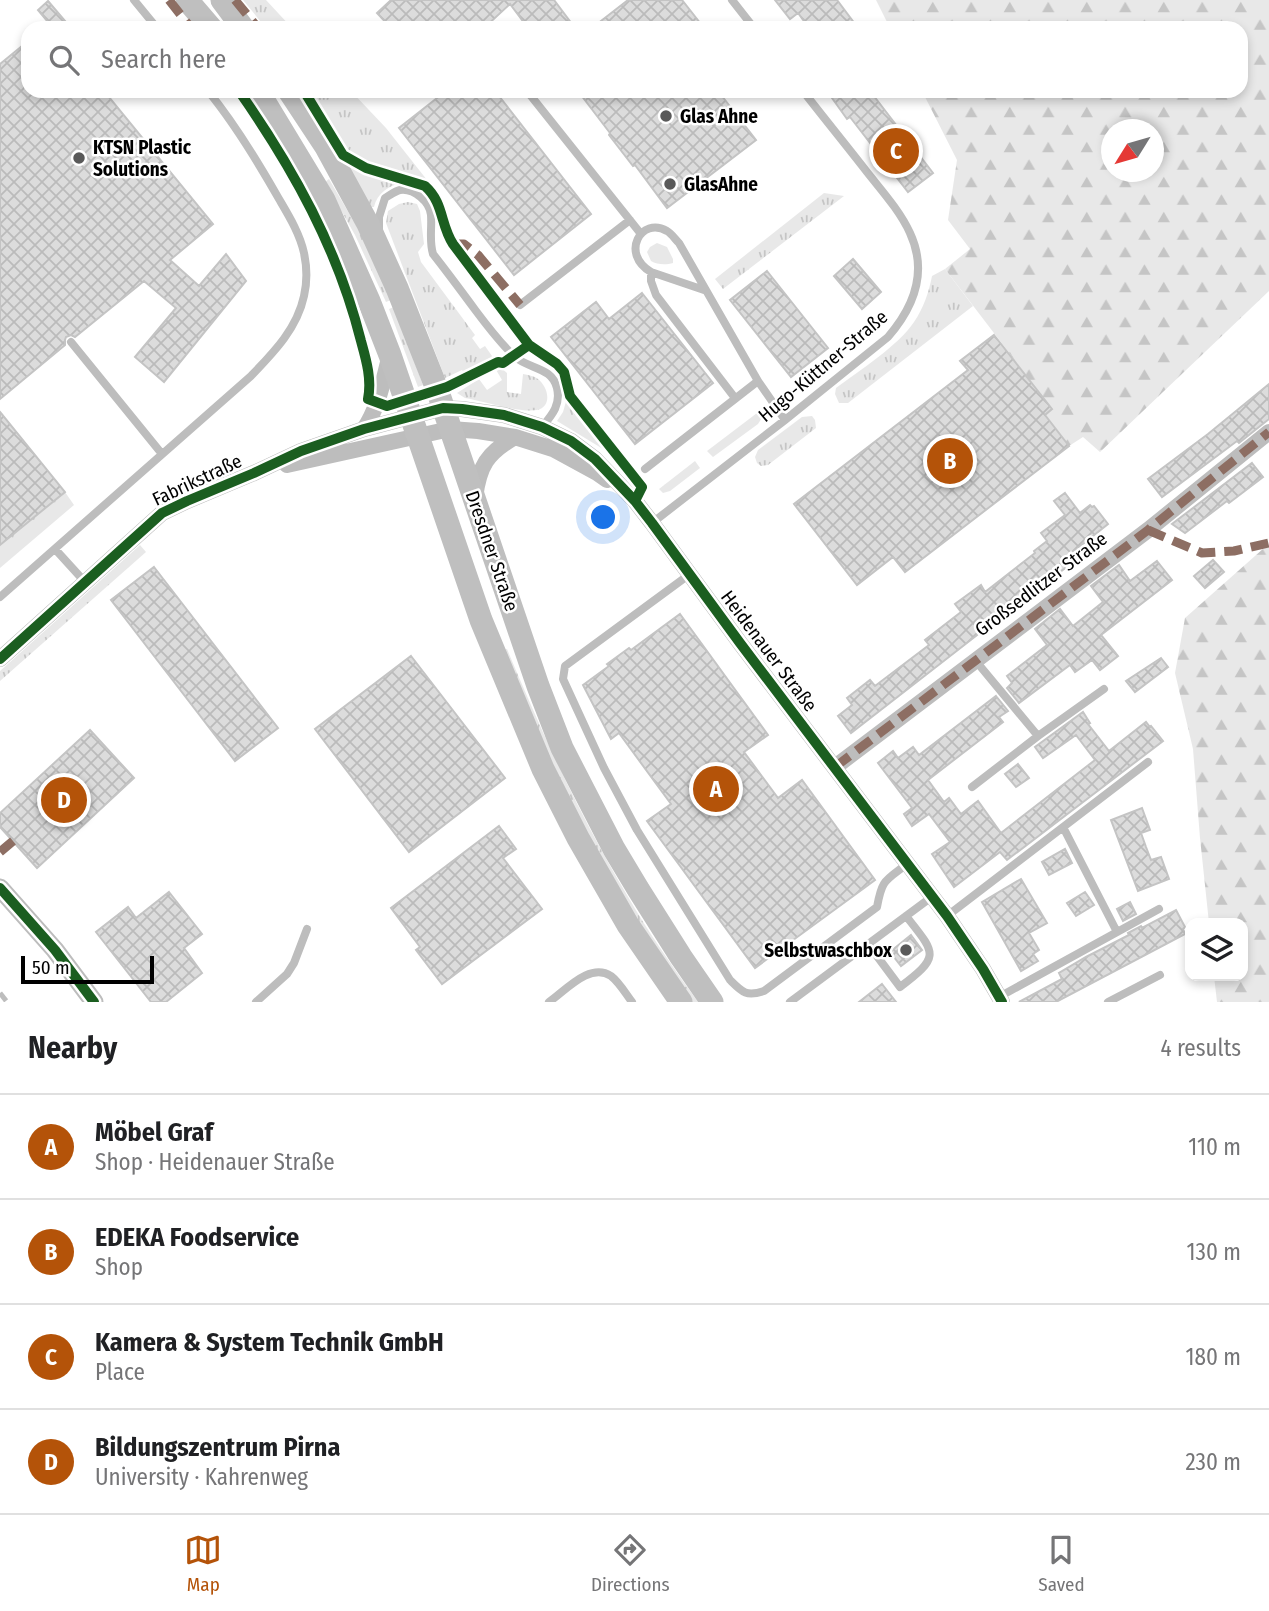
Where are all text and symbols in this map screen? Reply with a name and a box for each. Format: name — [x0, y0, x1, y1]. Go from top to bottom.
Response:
search box — [21, 21, 1248, 98]
icon: search — [45, 41, 83, 79]
text: Search here — [101, 44, 226, 75]
place label: Glas Ahne — [680, 105, 758, 128]
marker: Glas Ahne — [658, 108, 674, 124]
north arrow — [1101, 119, 1164, 182]
pin: C — [873, 125, 919, 177]
place label: KTSN Plastic Solutions — [93, 136, 192, 181]
marker: KTSN Plastic Solutions — [71, 150, 87, 166]
place label: GlasAhne — [684, 173, 758, 196]
marker: GlasAhne — [662, 176, 678, 192]
street label: Hugo-Küttner-Straße — [754, 305, 892, 427]
pin: B — [927, 435, 973, 487]
street label: Fabrikstraße — [149, 449, 245, 511]
street label: Dresdner Straße — [461, 488, 523, 614]
your location — [586, 500, 620, 534]
street label: Großsedlitzer Straße — [970, 527, 1112, 641]
street label: Heidenauer Straße — [716, 586, 822, 716]
pin: A — [693, 763, 739, 815]
pin: D — [41, 774, 87, 826]
map controls — [1185, 918, 1248, 981]
button: layers — [1185, 918, 1248, 981]
place label: Selbstwaschbox — [764, 939, 893, 962]
marker: Selbstwaschbox — [898, 942, 914, 958]
scale bar — [21, 953, 154, 985]
text: 50 m — [32, 956, 70, 979]
text: Nearby — [28, 1030, 117, 1066]
text: 4 results — [1160, 1034, 1241, 1062]
text: Möbel Graf — [95, 1117, 213, 1148]
text: A — [45, 1133, 57, 1161]
text: 110 m — [1188, 1133, 1241, 1161]
text: Shop · Heidenauer Straße — [95, 1148, 335, 1176]
text: EDEKA Foodservice — [95, 1222, 299, 1253]
text: B — [45, 1238, 57, 1266]
text: 130 m — [1187, 1238, 1241, 1266]
text: Shop — [95, 1253, 143, 1281]
text: Kamera & System Technik GmbH — [95, 1327, 444, 1358]
text: C — [45, 1343, 57, 1371]
text: 180 m — [1185, 1343, 1241, 1371]
text: Place — [95, 1358, 145, 1386]
text: Bildungszentrum Pirna — [95, 1432, 340, 1463]
text: D — [44, 1448, 58, 1476]
text: 230 m — [1185, 1448, 1241, 1476]
text: University · Kahrenweg — [95, 1463, 308, 1491]
tab: Map — [184, 1531, 222, 1596]
tab: Directions — [591, 1531, 670, 1596]
tab: Saved — [1038, 1531, 1085, 1596]

